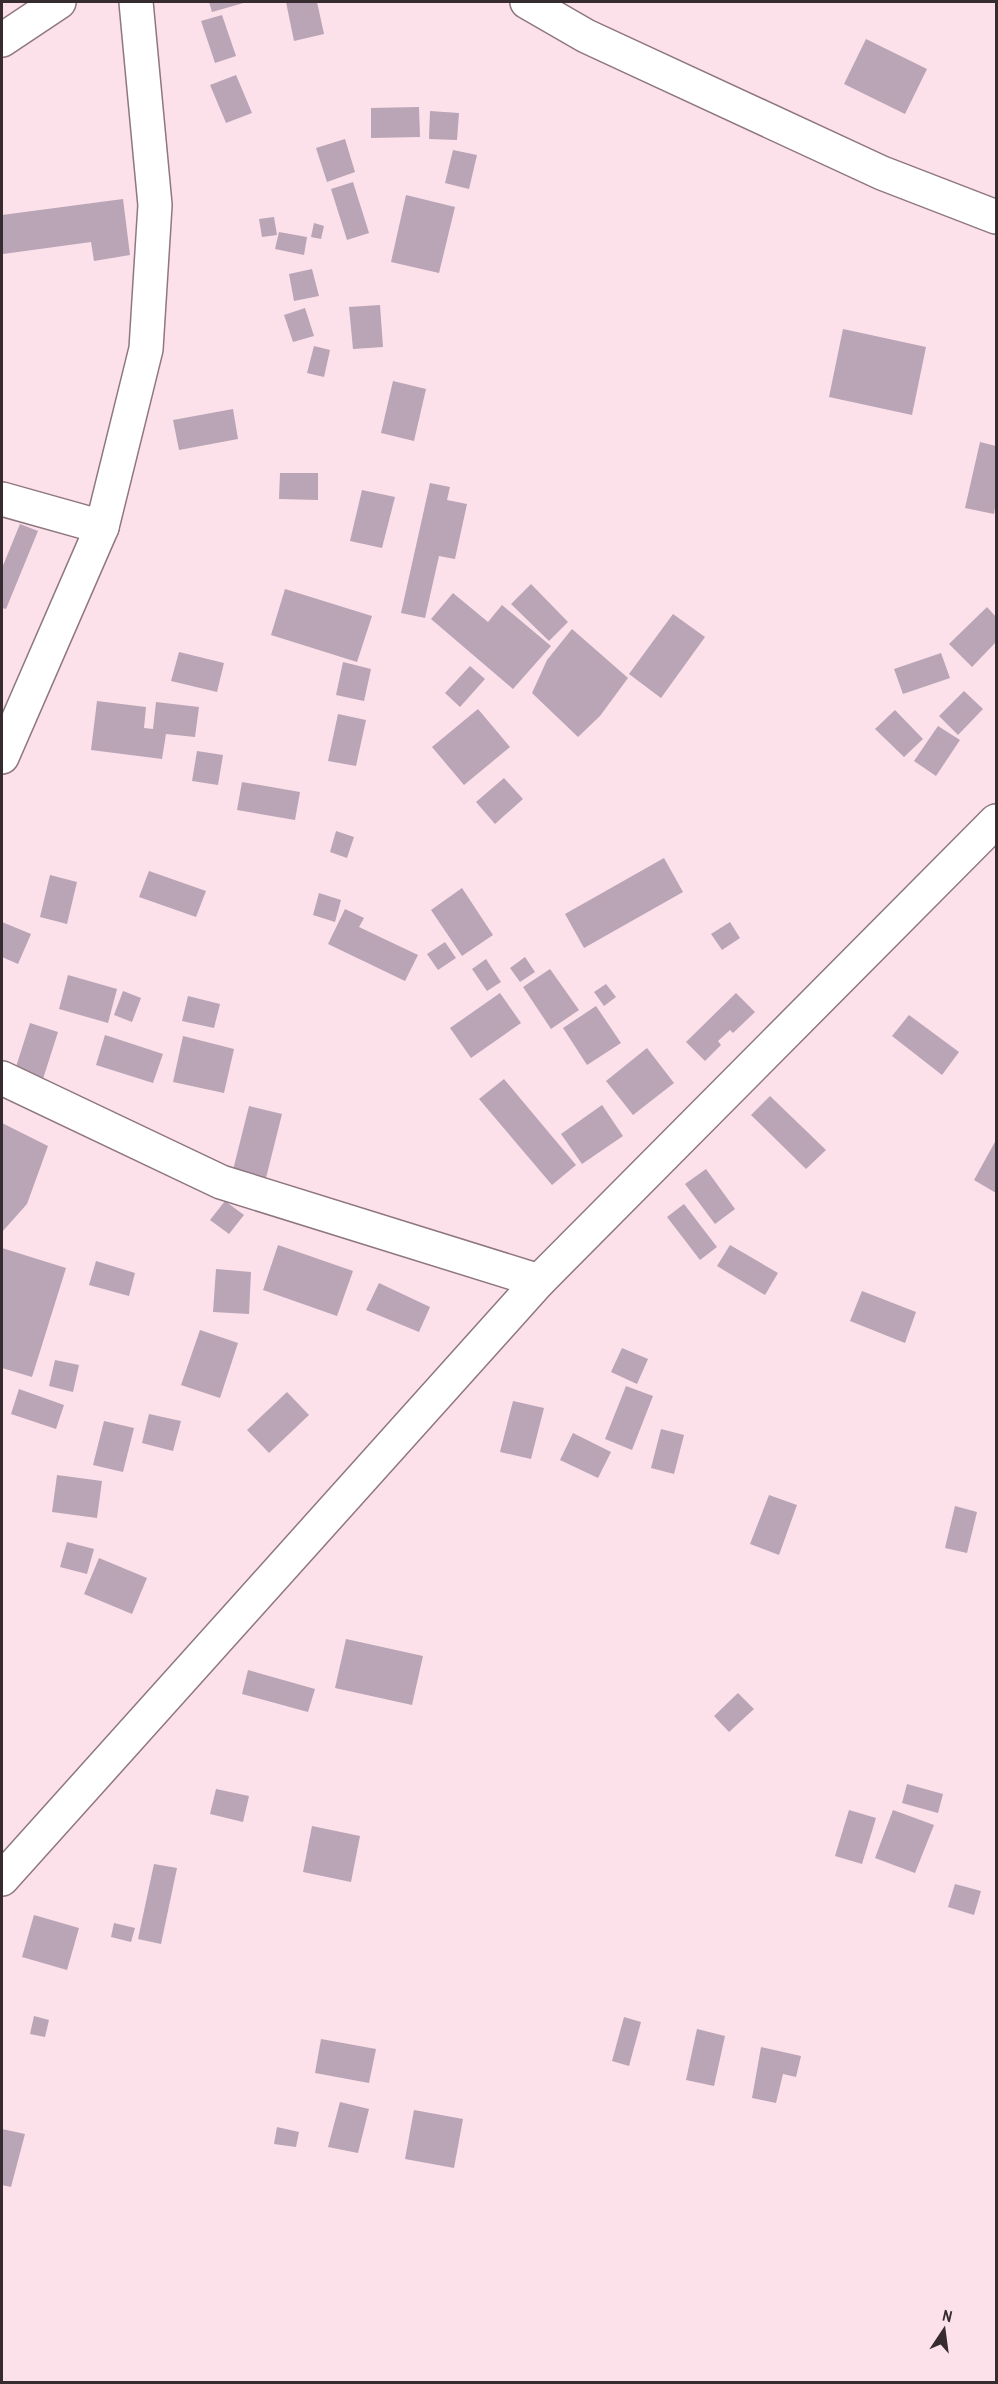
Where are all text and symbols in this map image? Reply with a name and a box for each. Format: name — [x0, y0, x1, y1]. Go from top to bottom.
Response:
north arrow — [914, 2300, 974, 2360]
text: N — [940, 2304, 954, 2327]

